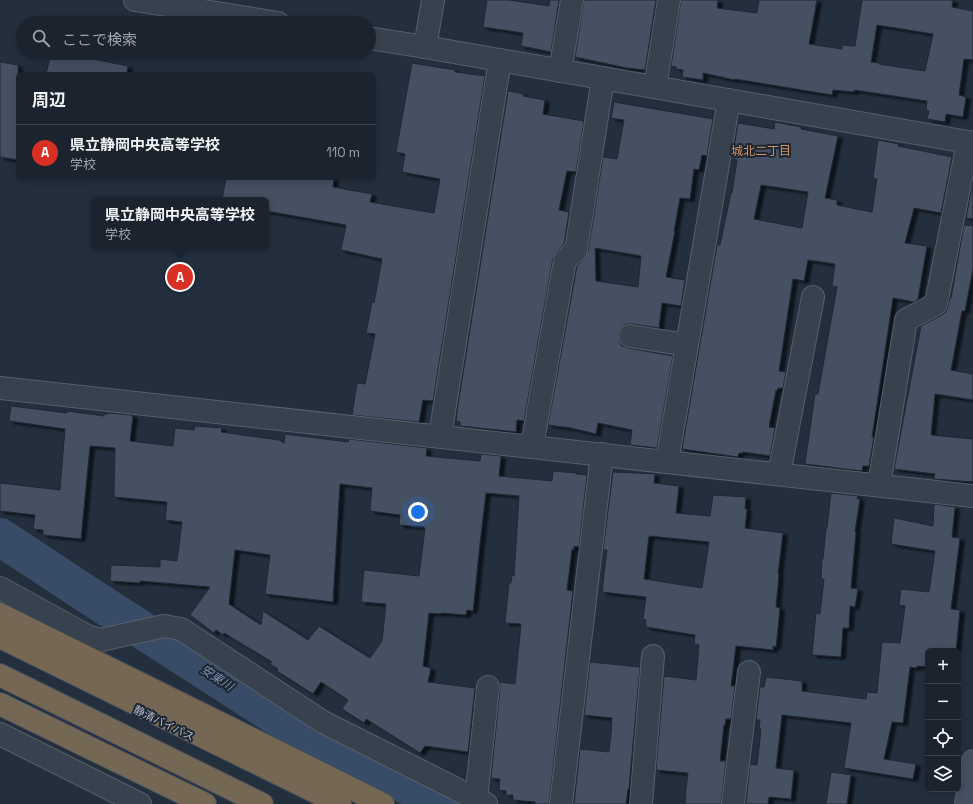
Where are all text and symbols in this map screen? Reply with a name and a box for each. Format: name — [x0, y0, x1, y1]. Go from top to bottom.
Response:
search box — [16, 16, 376, 60]
icon: search — [30, 27, 52, 49]
text: ここで検索 — [62, 30, 137, 49]
text: 周辺 — [32, 89, 66, 111]
text: 県立静岡中央高等学校 — [70, 135, 220, 154]
district label: 城北二丁目 — [731, 143, 791, 159]
text: A — [41, 144, 49, 161]
text: 110 m — [326, 144, 360, 161]
text: 学校 — [70, 156, 96, 173]
popup — [91, 197, 269, 249]
text: 県立静岡中央高等学校 — [105, 205, 255, 224]
text: 学校 — [105, 226, 131, 243]
pin: A — [167, 262, 193, 292]
your location — [408, 502, 428, 522]
map controls — [925, 648, 961, 792]
button: + — [925, 648, 961, 684]
water label: 安東川 — [198, 661, 238, 696]
button: − — [925, 684, 961, 720]
street label: 静清バイパス — [131, 702, 197, 744]
button: locate — [925, 720, 961, 756]
button: layers — [925, 756, 961, 792]

